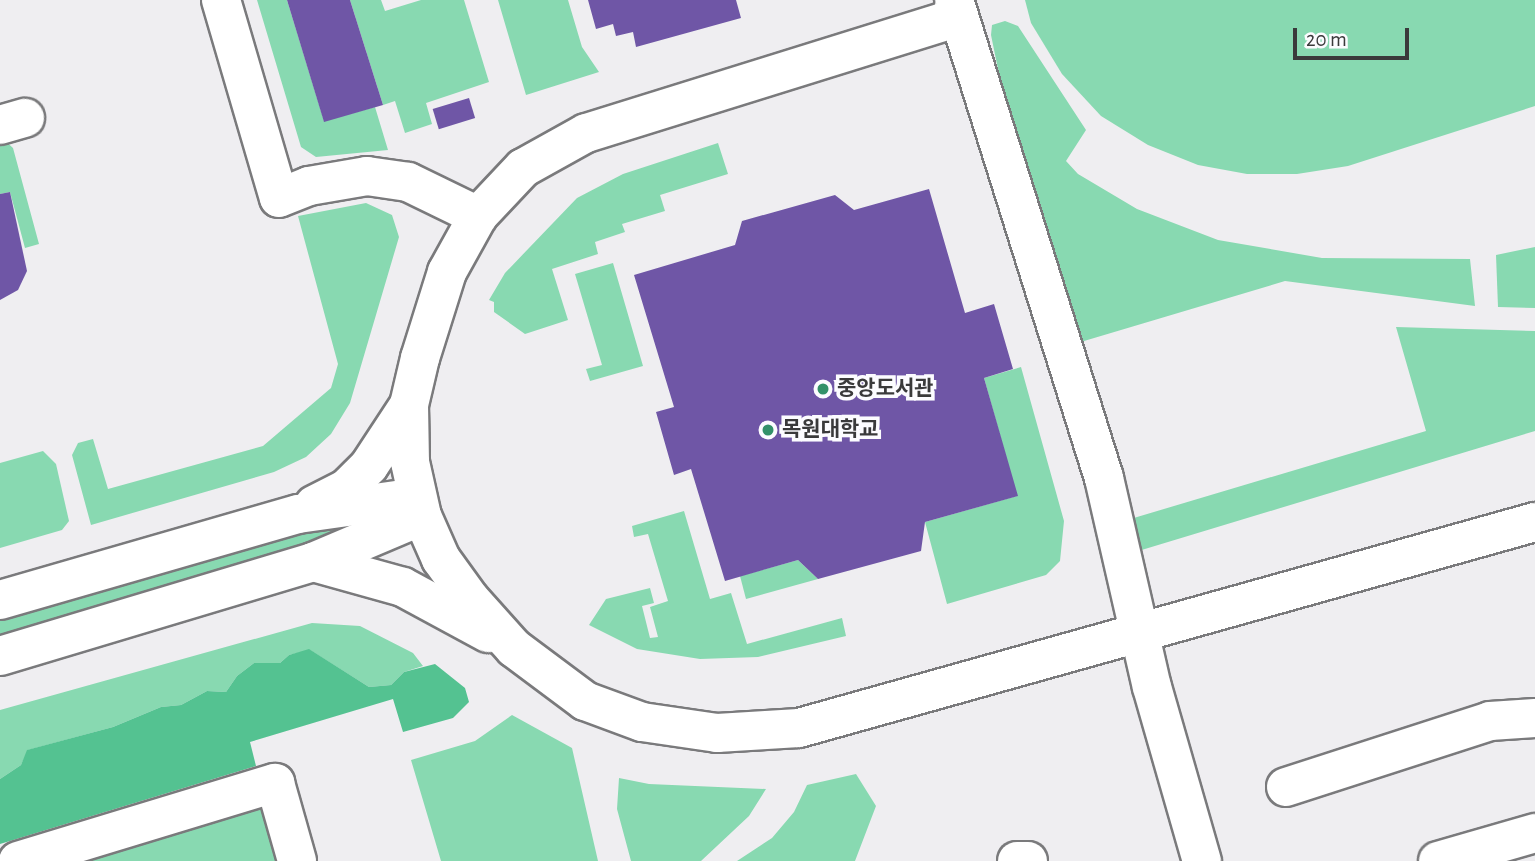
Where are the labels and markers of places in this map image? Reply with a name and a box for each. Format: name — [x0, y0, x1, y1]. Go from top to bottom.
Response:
place label: 중앙도서관 — [837, 376, 934, 402]
marker: 중앙도서관 — [815, 381, 831, 397]
place label: 목원대학교 — [782, 417, 879, 443]
marker: 목원대학교 — [760, 422, 776, 438]

